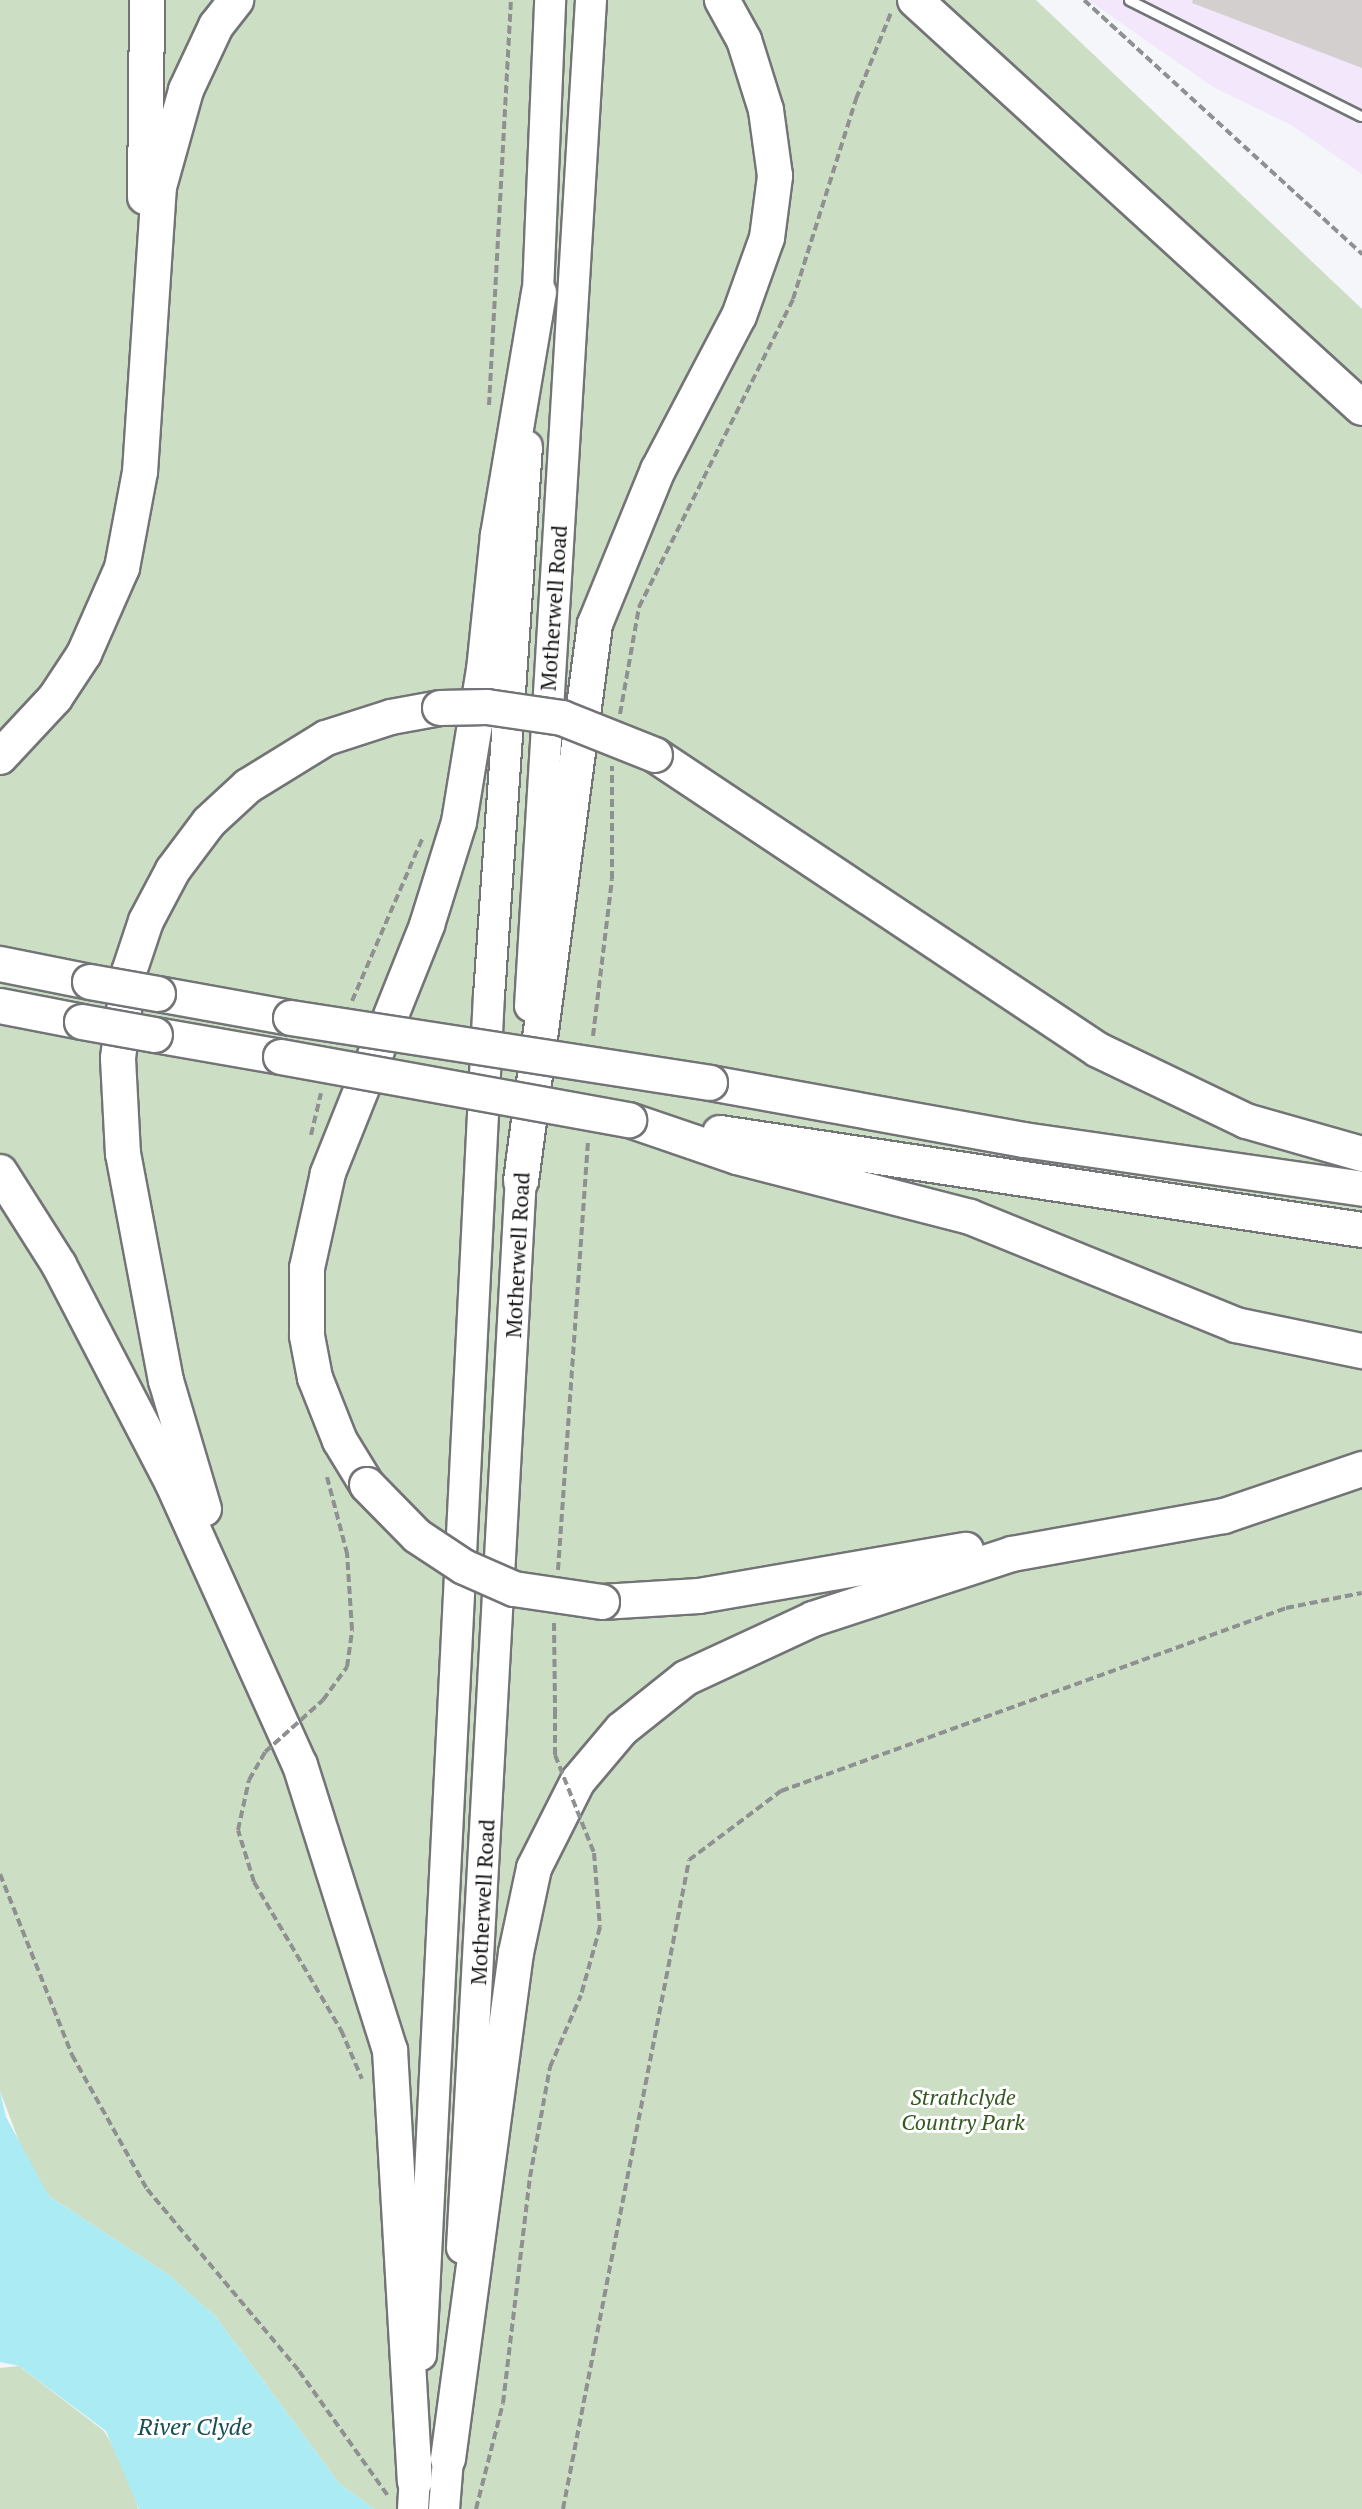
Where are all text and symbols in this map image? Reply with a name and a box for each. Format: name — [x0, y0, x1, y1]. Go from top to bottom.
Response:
street label: Motherwell Road — [534, 524, 572, 692]
street label: Motherwell Road — [499, 1171, 535, 1339]
street label: Motherwell Road — [464, 1818, 500, 1986]
park label: Strathclyde Country Park — [901, 2083, 1025, 2134]
water label: River Clyde — [138, 2413, 252, 2441]

